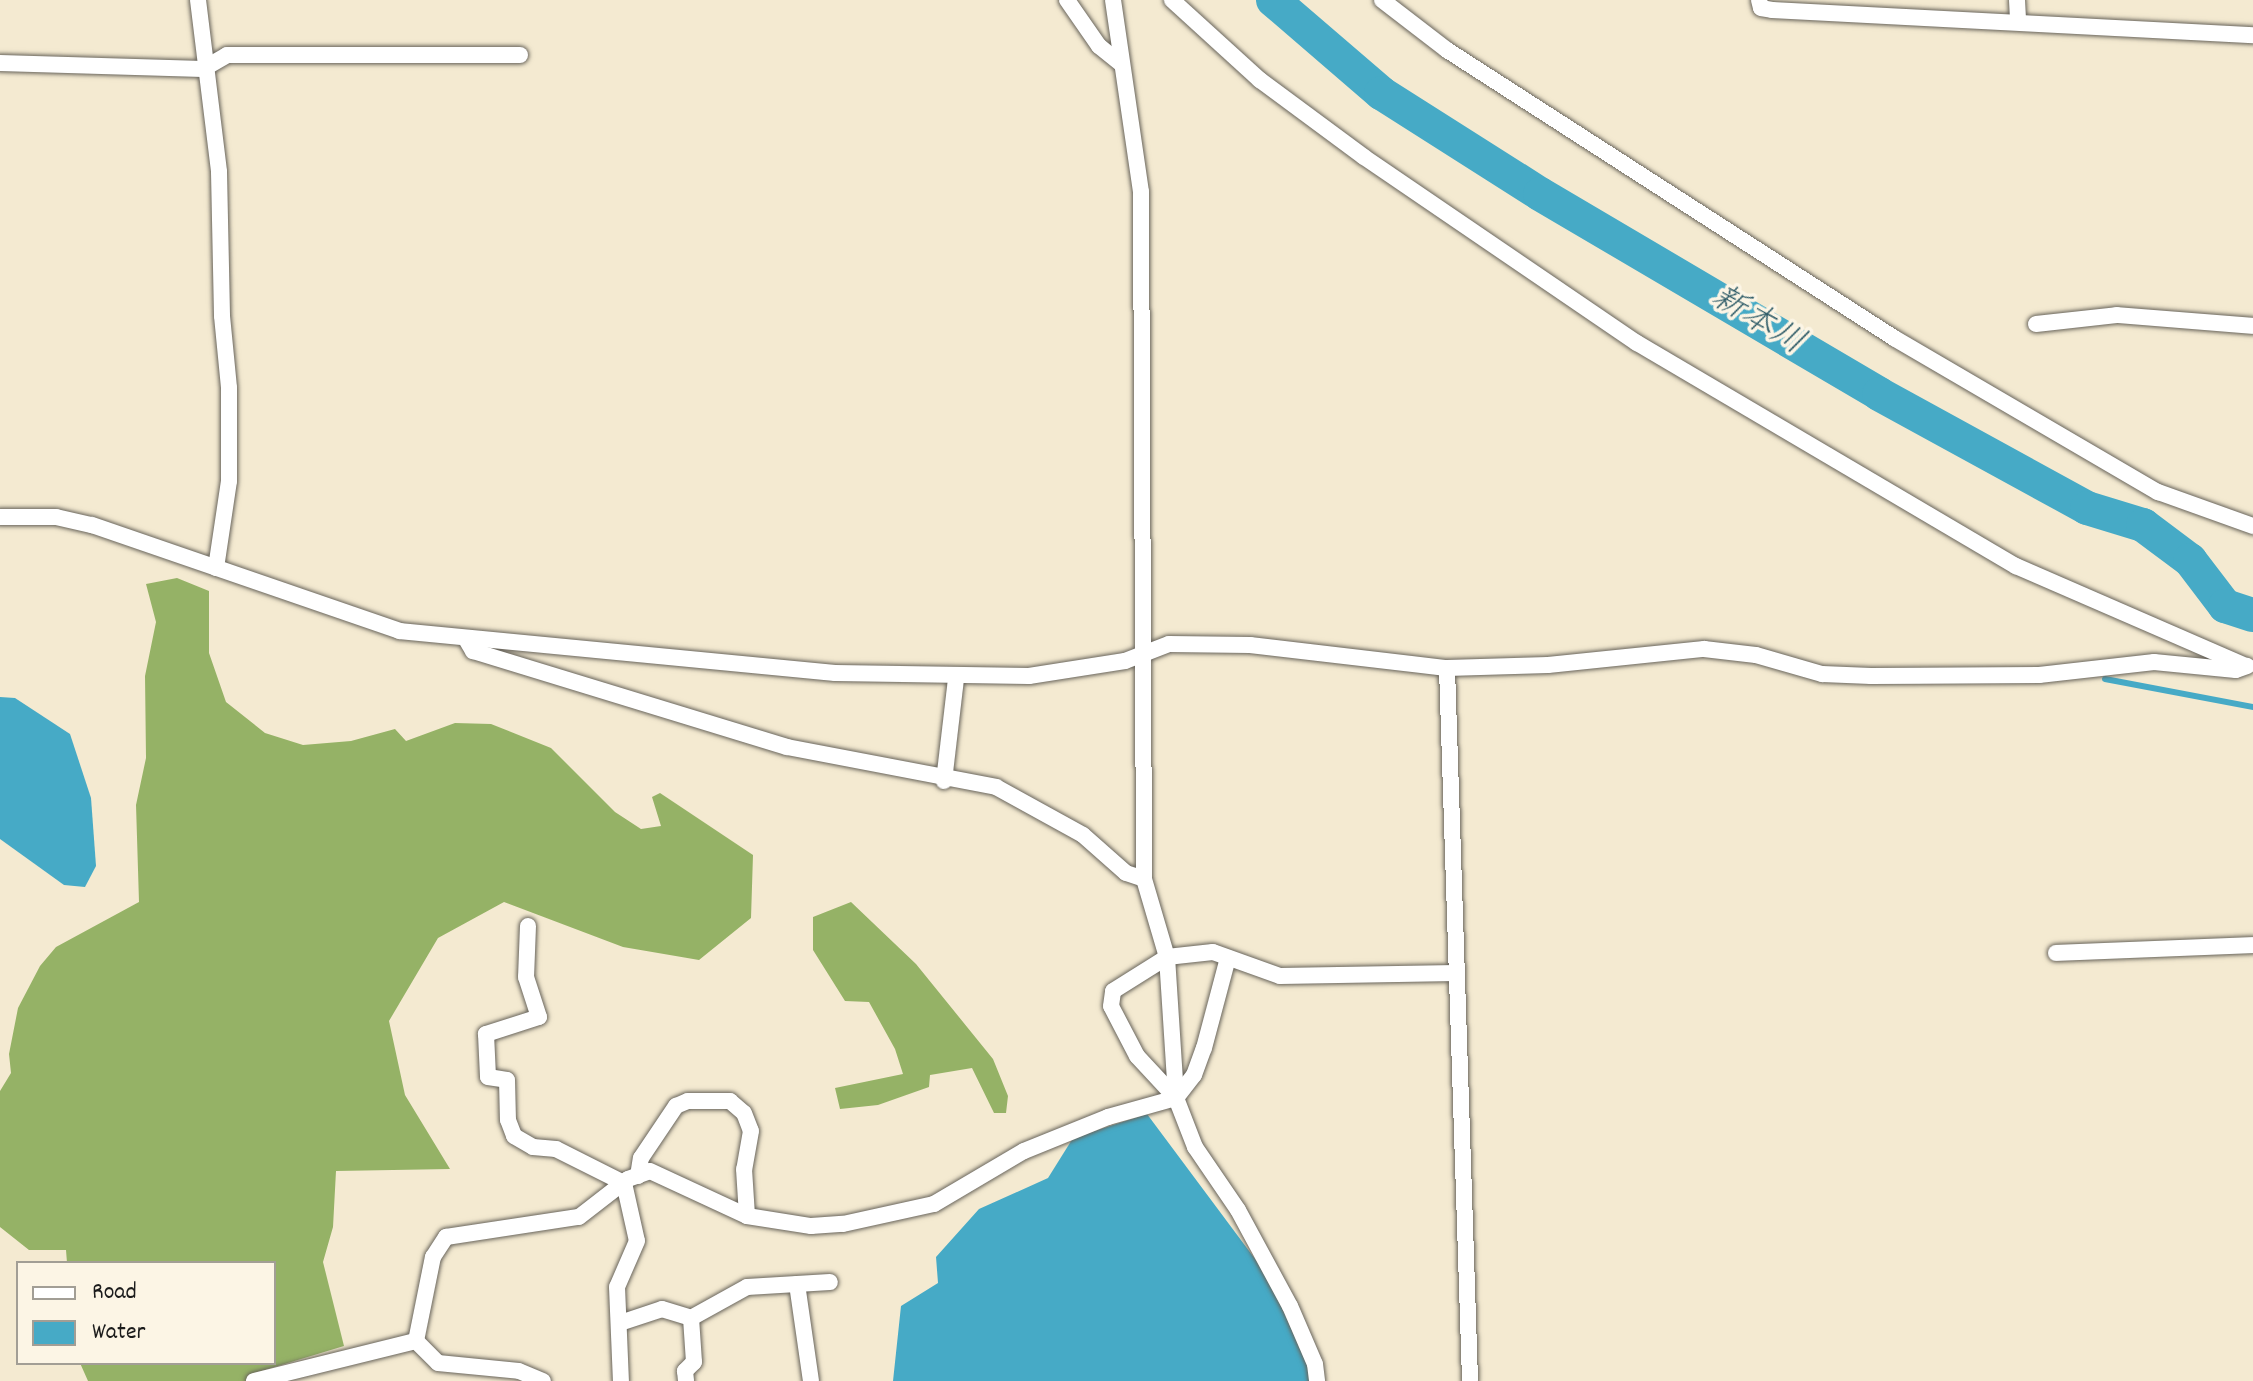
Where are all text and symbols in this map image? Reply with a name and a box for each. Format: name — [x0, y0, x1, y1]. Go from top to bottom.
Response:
water label: 新本川 — [1703, 278, 1811, 366]
legend — [16, 1261, 276, 1365]
text: Road — [92, 1276, 137, 1310]
text: Water — [92, 1316, 145, 1350]

